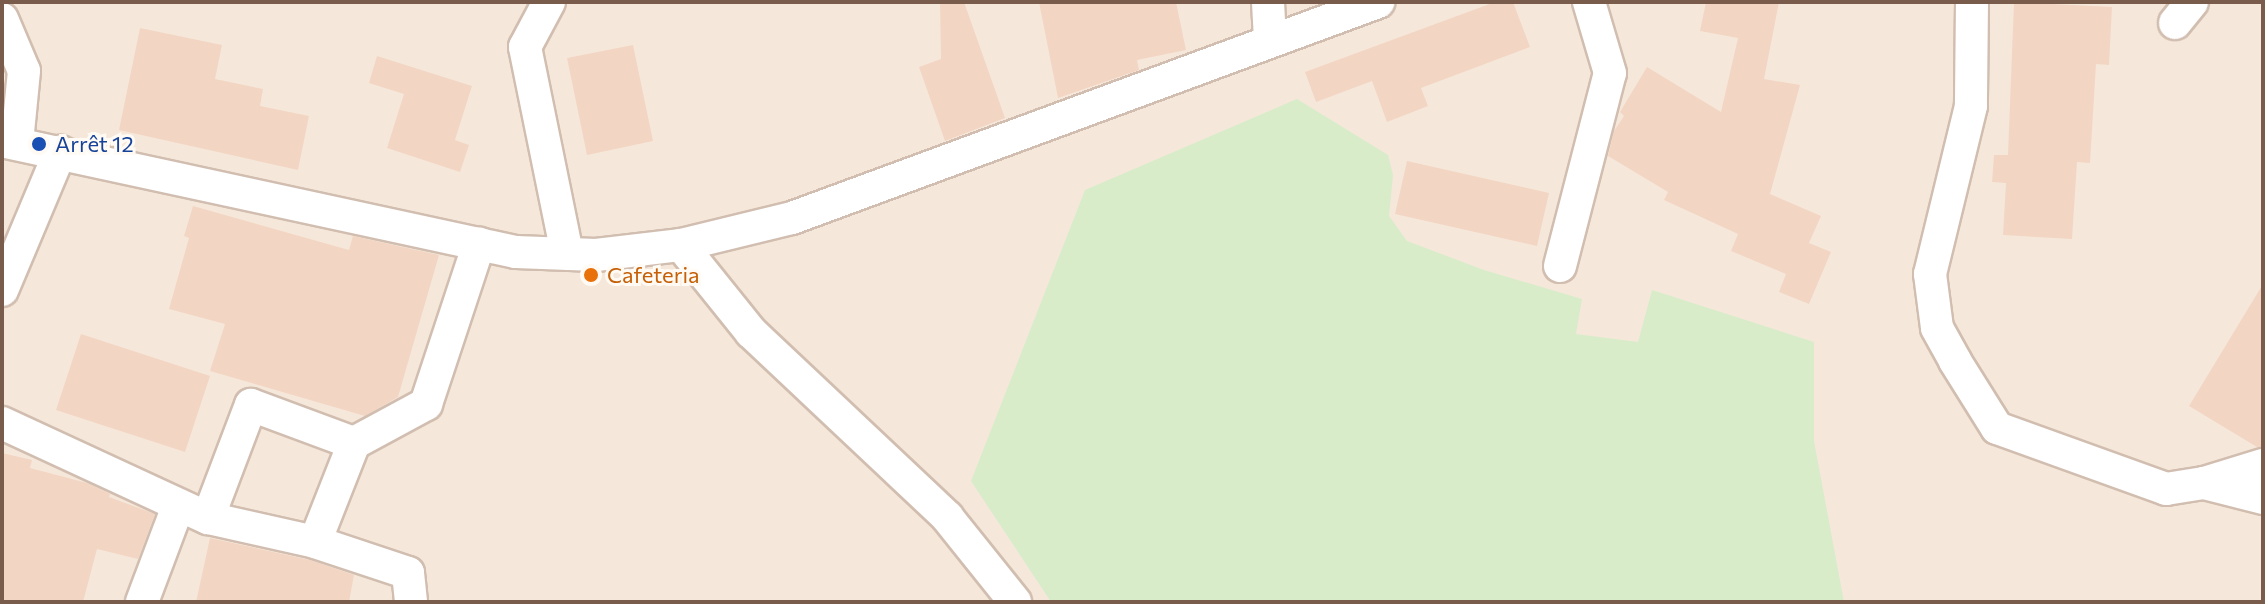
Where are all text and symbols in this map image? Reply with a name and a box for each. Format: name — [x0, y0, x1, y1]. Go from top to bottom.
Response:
place label: Arrêt 12 — [55, 131, 134, 157]
marker: Arrêt 12 — [30, 135, 48, 153]
place label: Cafeteria — [607, 262, 700, 288]
marker: Cafeteria — [582, 266, 600, 284]

